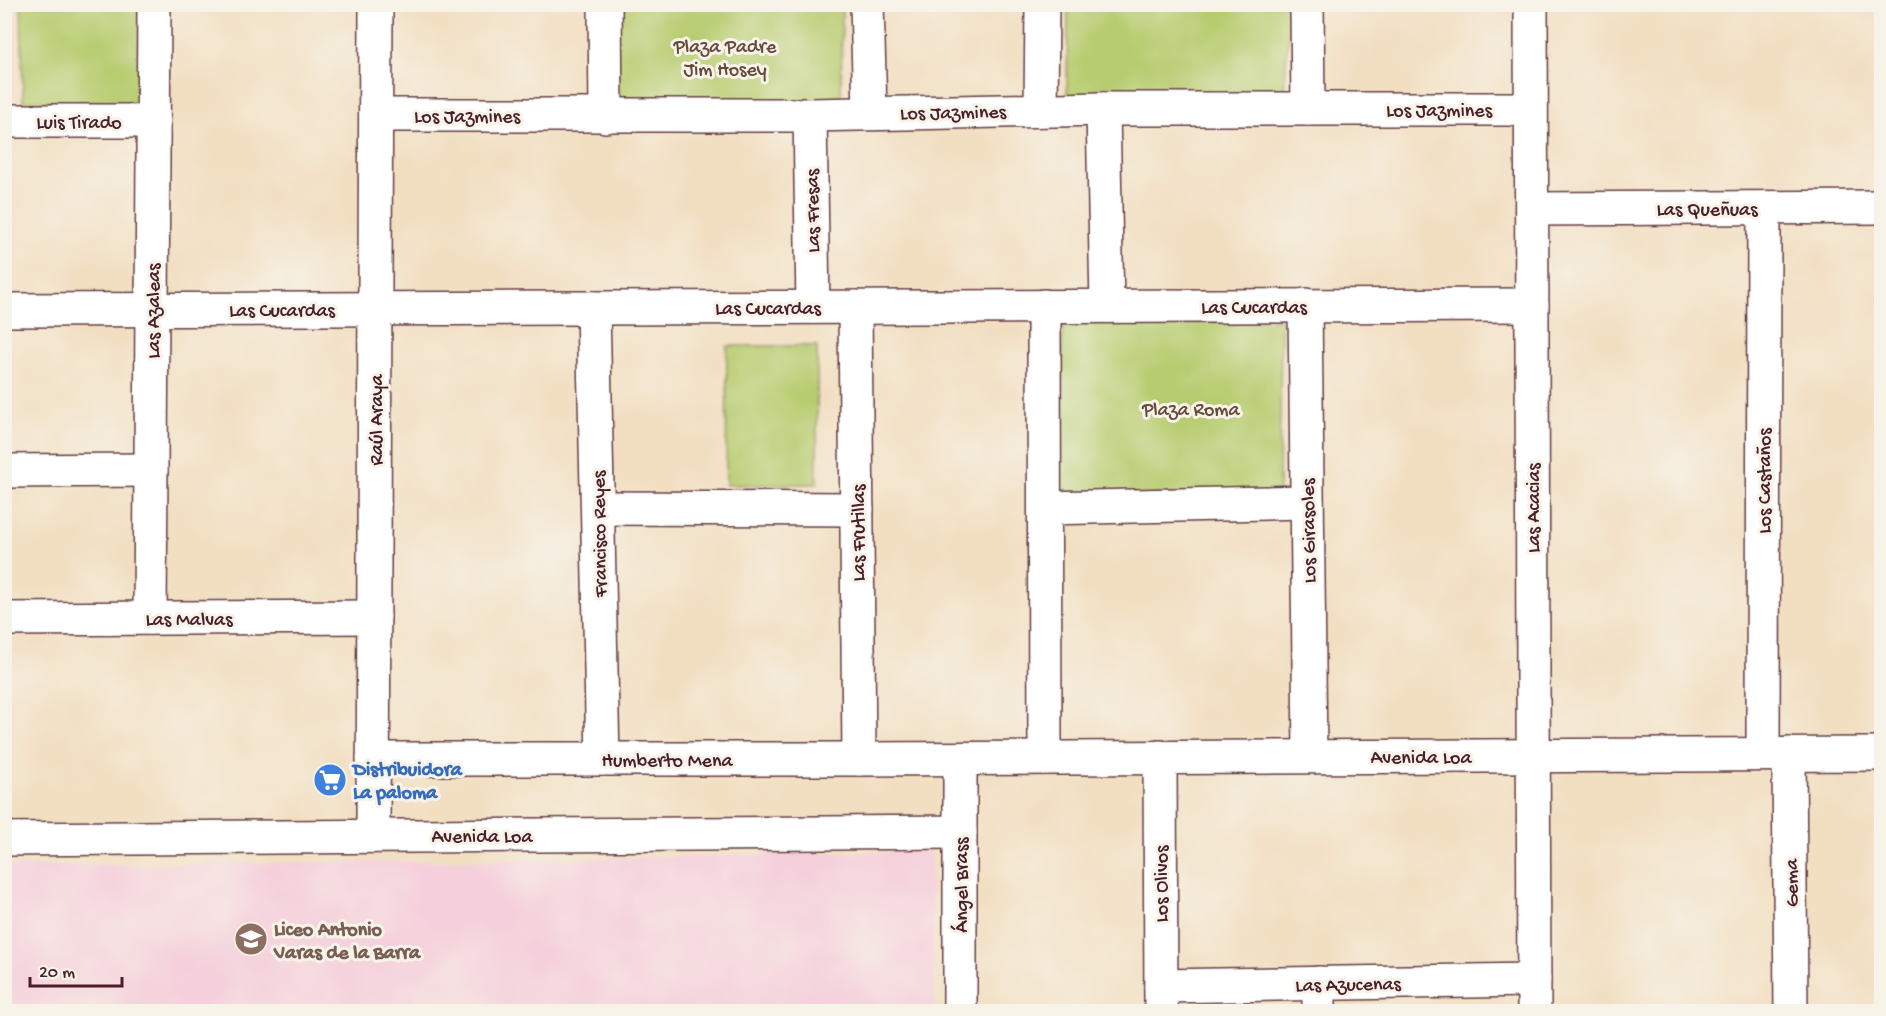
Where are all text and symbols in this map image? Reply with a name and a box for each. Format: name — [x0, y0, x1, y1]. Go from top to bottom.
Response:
park label: Plaza Padre Jim Hosey — [673, 37, 777, 83]
street label: Los Jazmines — [1386, 101, 1493, 124]
street label: Los Jazmines — [900, 102, 1007, 127]
street label: Los Jazmines — [414, 107, 521, 130]
street label: Luis Tirado — [36, 113, 122, 136]
street label: Las Fresas — [802, 168, 827, 253]
street label: Las Queñuas — [1656, 200, 1758, 223]
street label: Las Azaleas — [144, 263, 167, 359]
street label: Las Cucardas — [1201, 298, 1308, 321]
street label: Las Cucardas — [715, 299, 822, 322]
street label: Las Cucardas — [229, 301, 336, 324]
street label: Raúl Araya — [367, 374, 390, 466]
park label: Plaza Roma — [1141, 400, 1241, 423]
street label: Los Castaños — [1755, 428, 1778, 534]
street label: Las Acacias — [1524, 462, 1547, 553]
street label: Francisco Reyes — [589, 470, 614, 598]
street label: Los Girasoles — [1298, 478, 1323, 584]
street label: Las Frutillas — [849, 484, 872, 582]
street label: Las Malvas — [145, 610, 233, 633]
street label: Avenida Loa — [1370, 748, 1472, 771]
street label: Humberto Mena — [601, 751, 733, 774]
place label: Distribuidora La paloma — [351, 760, 463, 806]
supermarket icon: Distribuidora La paloma — [312, 762, 348, 798]
street label: Avenida Loa — [431, 827, 533, 850]
street label: Ángel Brass — [950, 837, 975, 933]
street label: Los Olivos — [1152, 845, 1175, 923]
street label: Gema — [1782, 858, 1805, 907]
place label: Liceo Antonio Varas de la Barra — [273, 920, 421, 966]
school or university icon: Liceo Antonio Varas de la Barra — [233, 921, 269, 957]
scale bar — [30, 950, 122, 988]
text: 20 m — [39, 963, 75, 984]
street label: Las Azucenas — [1295, 974, 1402, 999]

